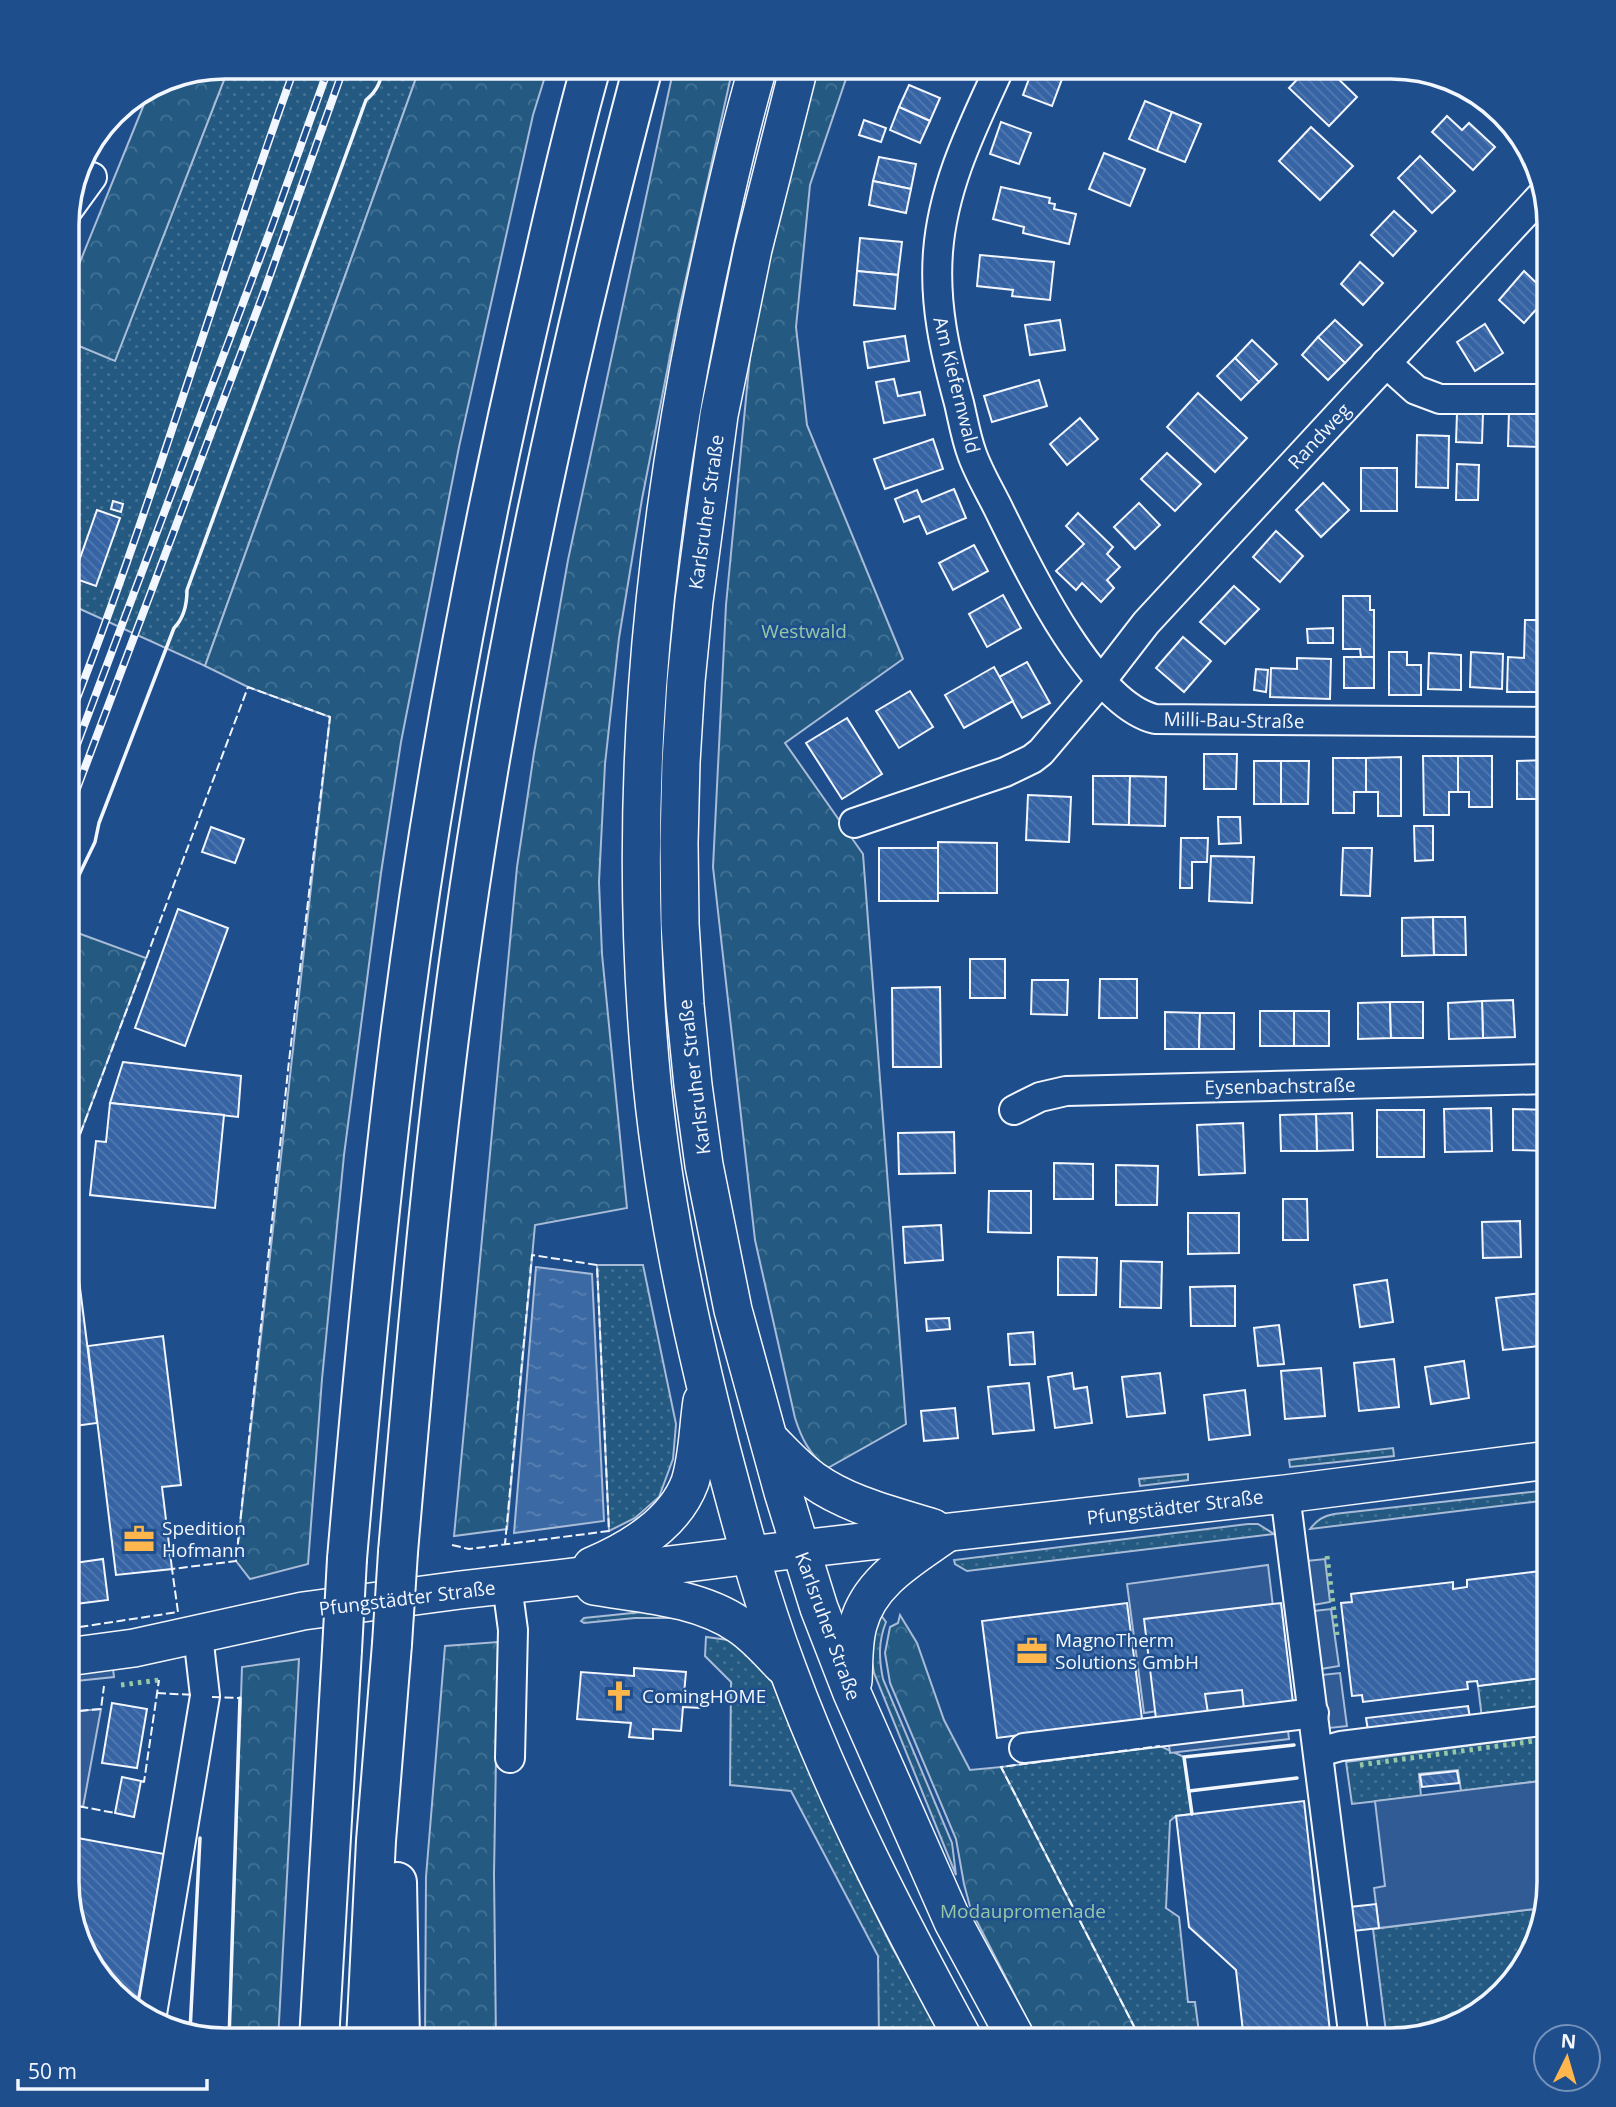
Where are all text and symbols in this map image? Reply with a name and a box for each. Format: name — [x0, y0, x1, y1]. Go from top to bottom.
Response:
street label: Am Kiefernwald — [927, 314, 987, 456]
street label: Randweg — [1282, 397, 1356, 475]
street label: Karlsruher Straße — [682, 433, 730, 591]
park label: Westwald — [761, 618, 847, 644]
street label: Milli-Bau-Straße — [1163, 706, 1305, 734]
street label: Karlsruher Straße — [672, 998, 716, 1156]
street label: Eysenbachstraße — [1204, 1072, 1356, 1100]
street label: Pfungstädter Straße — [1085, 1483, 1265, 1531]
place label: Spedition Hofmann — [162, 1515, 246, 1563]
office icon: Spedition Hofmann — [122, 1522, 156, 1556]
street label: Karlsruher Straße — [789, 1548, 867, 1704]
street label: Pfungstädter Straße — [317, 1574, 497, 1622]
place label: MagnoTherm Solutions GmbH — [1055, 1627, 1199, 1675]
office icon: MagnoTherm Solutions GmbH — [1015, 1634, 1049, 1668]
church icon: ComingHOME — [602, 1679, 636, 1713]
place label: ComingHOME — [642, 1683, 766, 1709]
park label: Modaupromenade — [940, 1898, 1106, 1924]
north arrow — [1532, 2023, 1602, 2093]
text: N — [1560, 2027, 1577, 2055]
scale bar — [18, 2048, 206, 2092]
text: 50 m — [28, 2057, 77, 2085]

